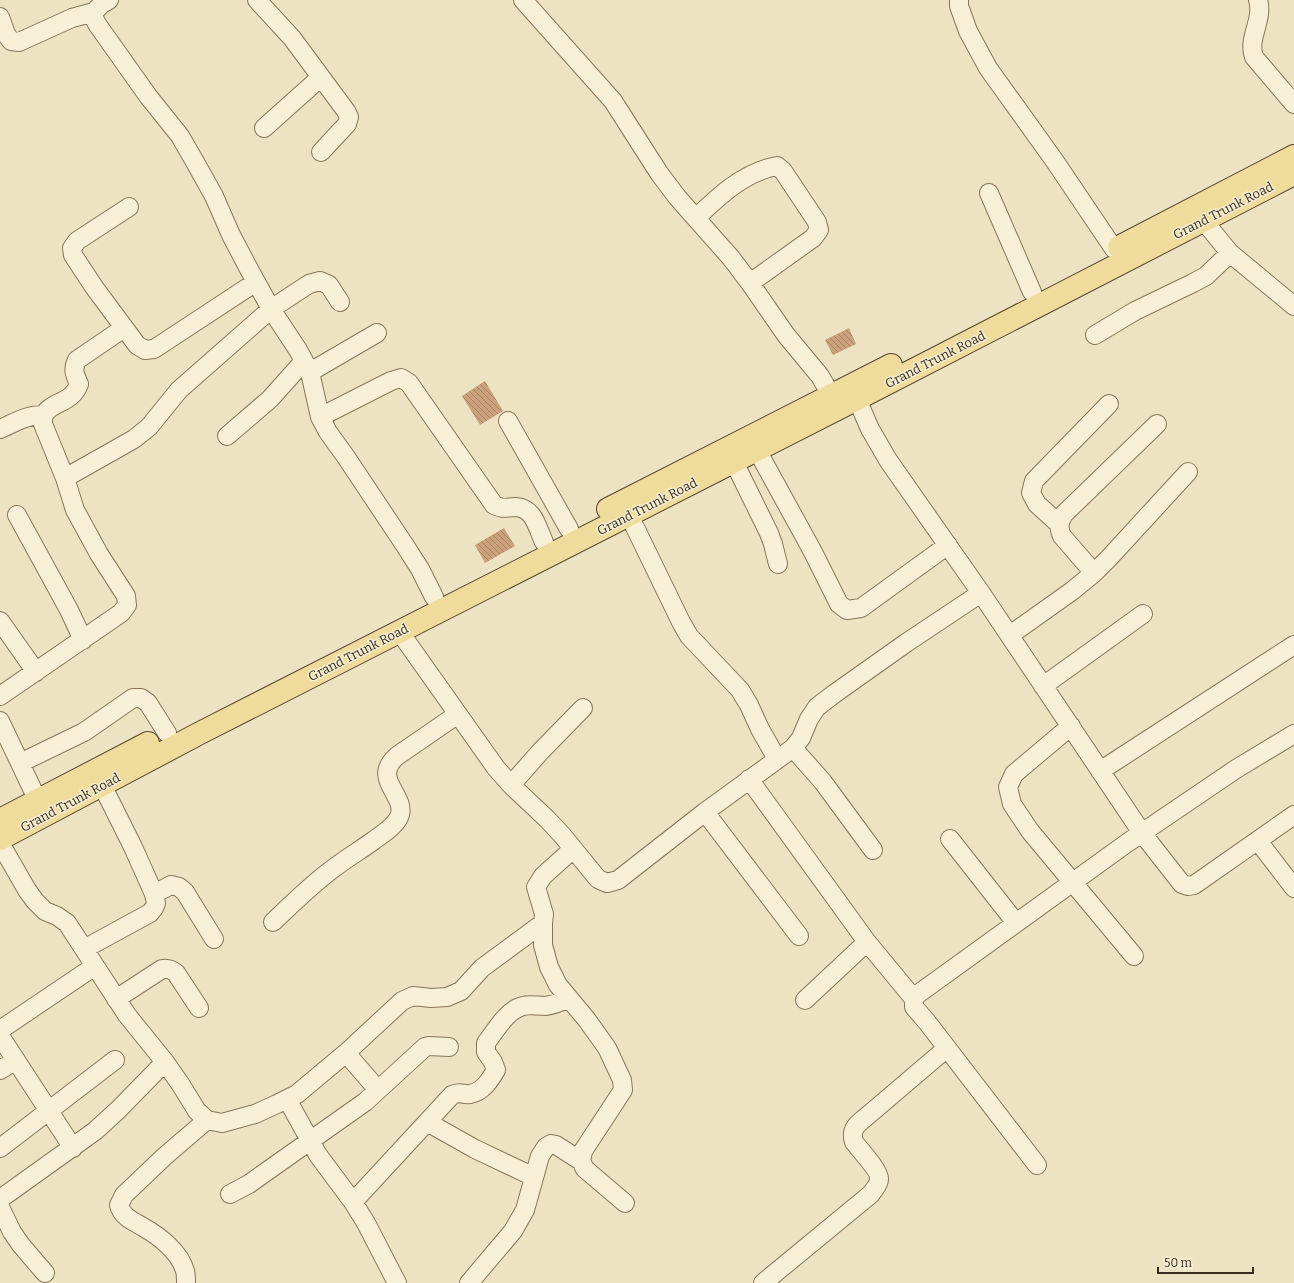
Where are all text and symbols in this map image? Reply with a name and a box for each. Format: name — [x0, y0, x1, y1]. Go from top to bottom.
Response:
street label: Grand Trunk Road — [1171, 179, 1276, 242]
street label: Grand Trunk Road — [883, 328, 988, 391]
street label: Grand Trunk Road — [595, 475, 700, 538]
street label: Grand Trunk Road — [306, 621, 411, 684]
street label: Grand Trunk Road — [18, 770, 123, 835]
scale bar — [1158, 1249, 1253, 1275]
text: 50 m — [1164, 1256, 1193, 1270]

